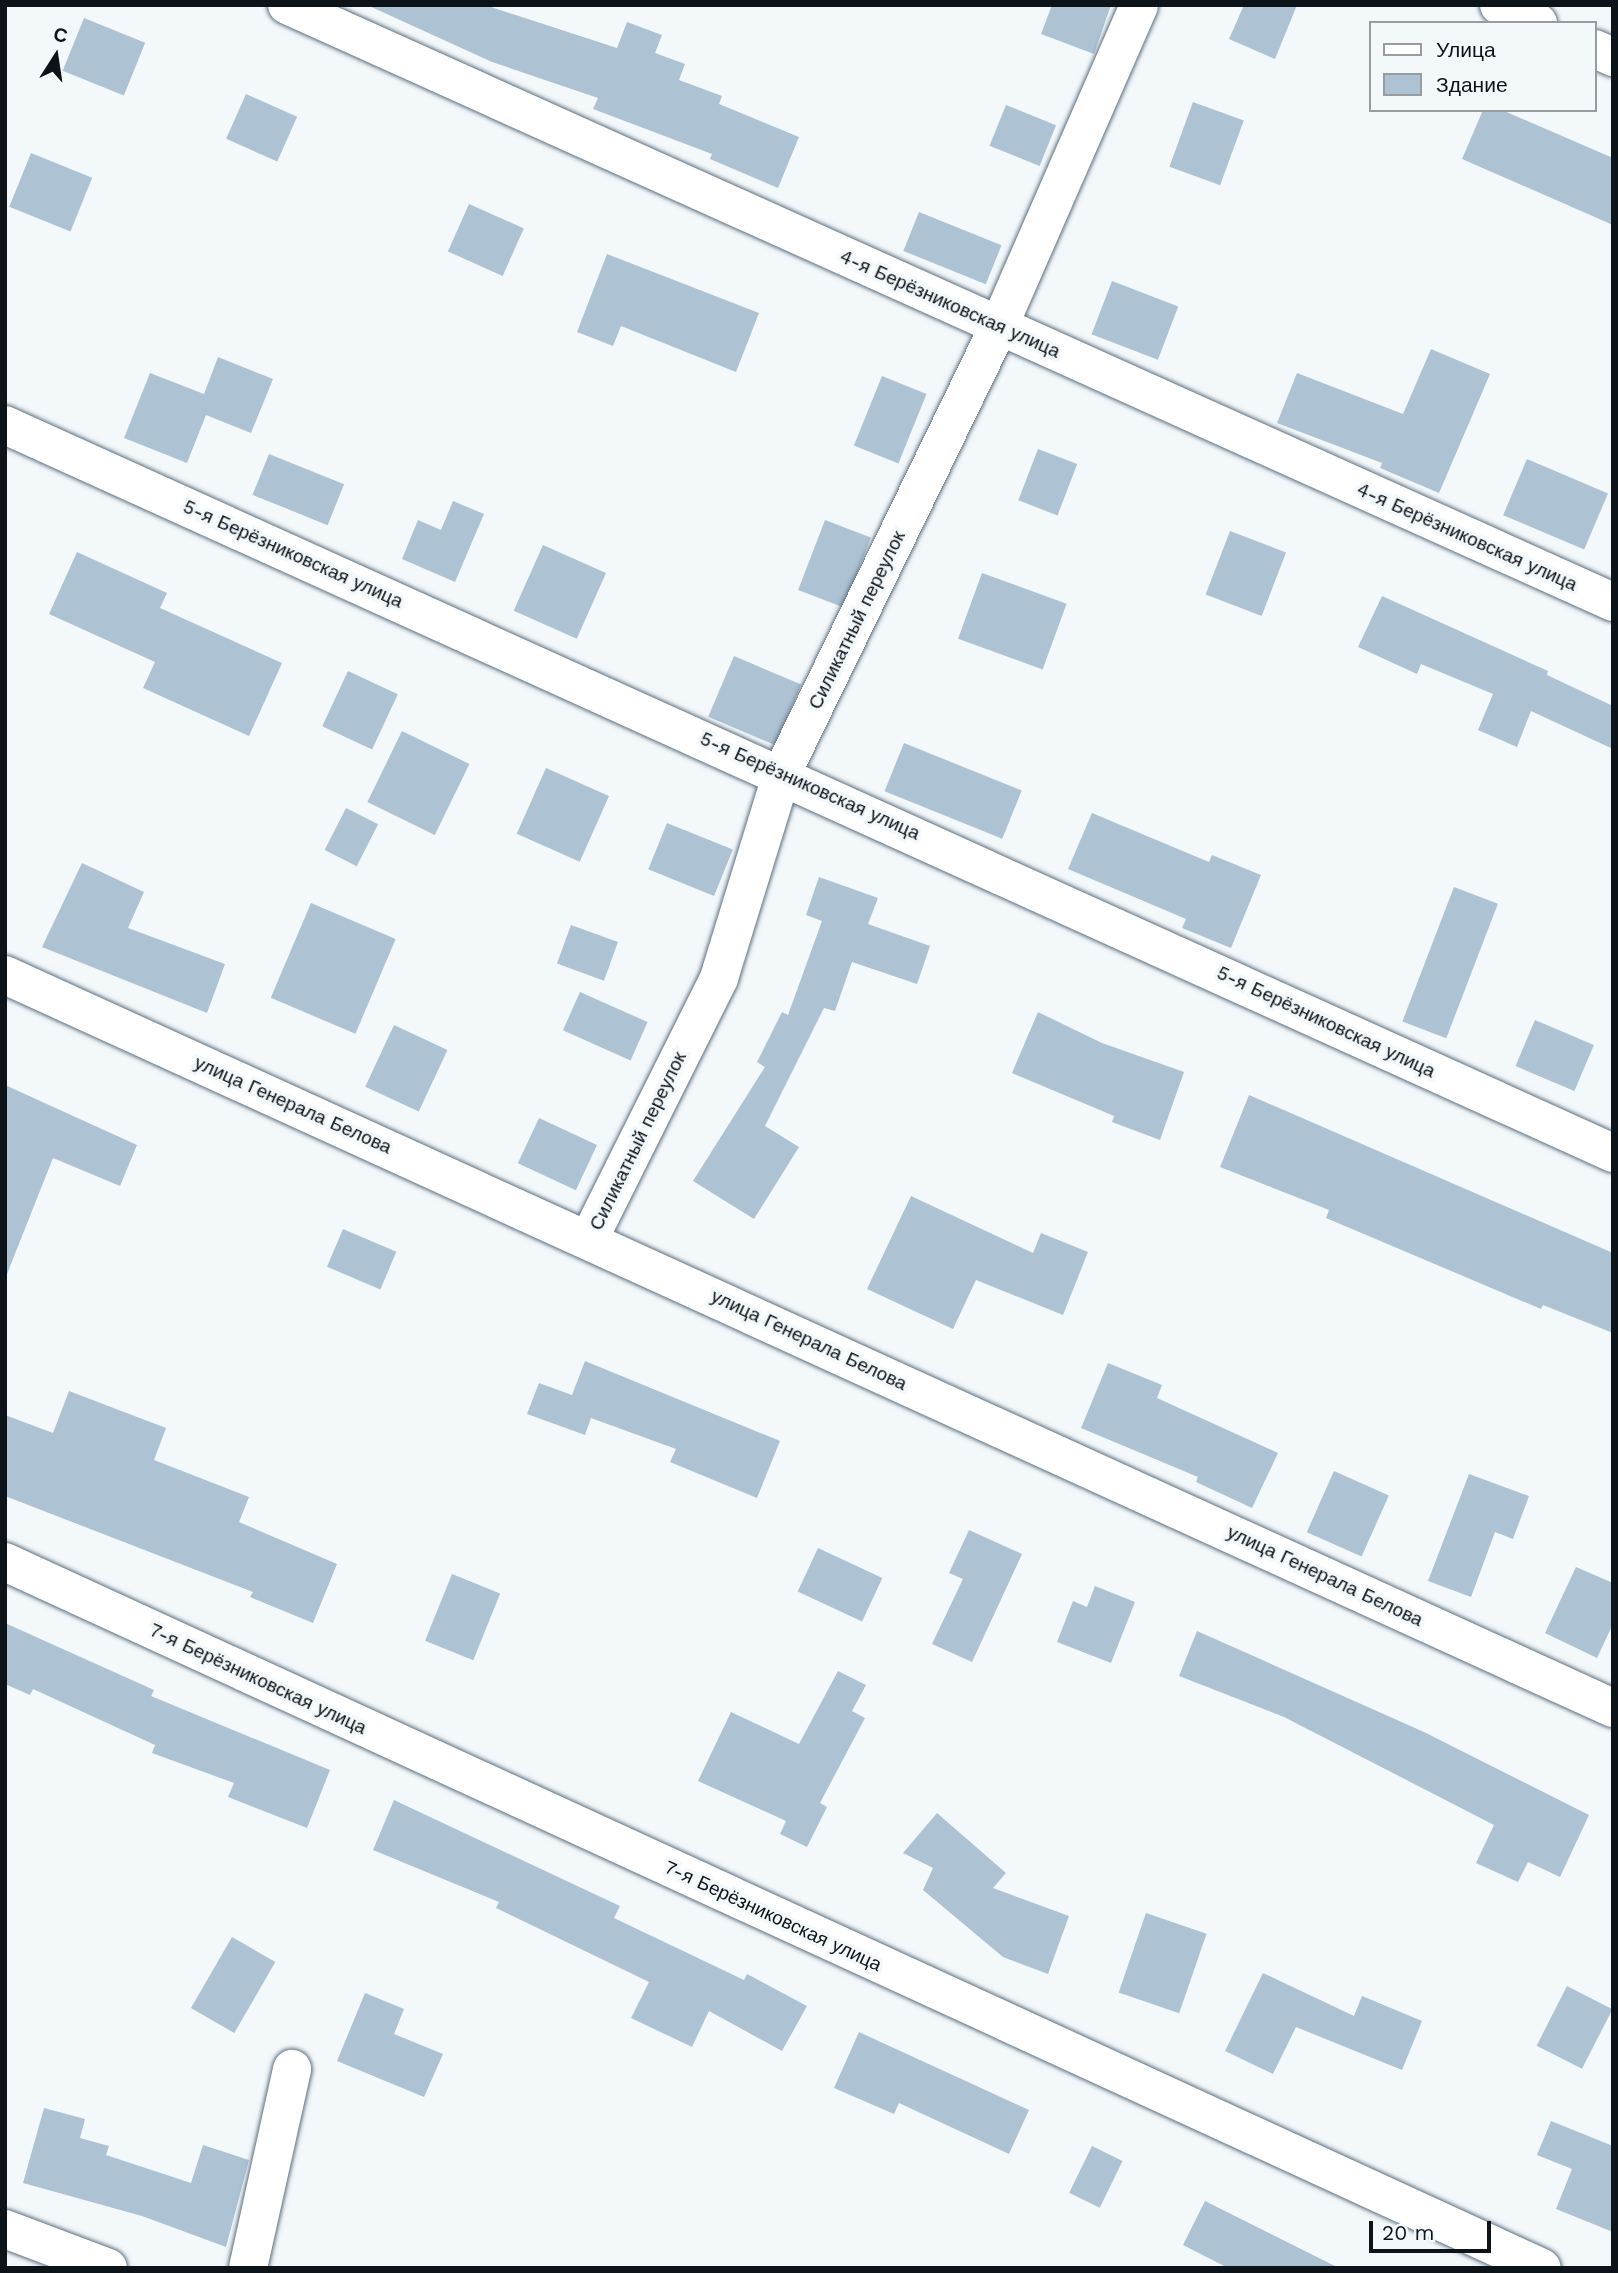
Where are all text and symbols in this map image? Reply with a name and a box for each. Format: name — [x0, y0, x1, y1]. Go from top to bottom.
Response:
north arrow — [21, 21, 91, 91]
legend — [1370, 21, 1597, 112]
text: С — [51, 22, 70, 48]
text: Улица — [1436, 37, 1496, 62]
text: Здание — [1436, 72, 1508, 97]
street label: 4-я Берёзниковская улица — [836, 245, 1064, 363]
street label: 4-я Берёзниковская улица — [1353, 478, 1581, 596]
street label: 5-я Берёзниковская улица — [180, 495, 406, 613]
street label: Силикатный переулок — [804, 527, 910, 713]
street label: 5-я Берёзниковская улица — [697, 727, 923, 845]
street label: 5-я Берёзниковская улица — [1213, 961, 1439, 1083]
street label: Силикатный переулок — [585, 1048, 691, 1234]
street label: улица Генерала Белова — [191, 1051, 395, 1159]
street label: улица Генерала Белова — [708, 1285, 910, 1395]
street label: улица Генерала Белова — [1224, 1521, 1426, 1631]
street label: 7-я Берёзниковская улица — [146, 1619, 370, 1739]
street label: 7-я Берёзниковская улица — [661, 1856, 885, 1976]
scale bar — [1373, 2206, 1496, 2250]
text: 20 m — [1382, 2220, 1434, 2245]

